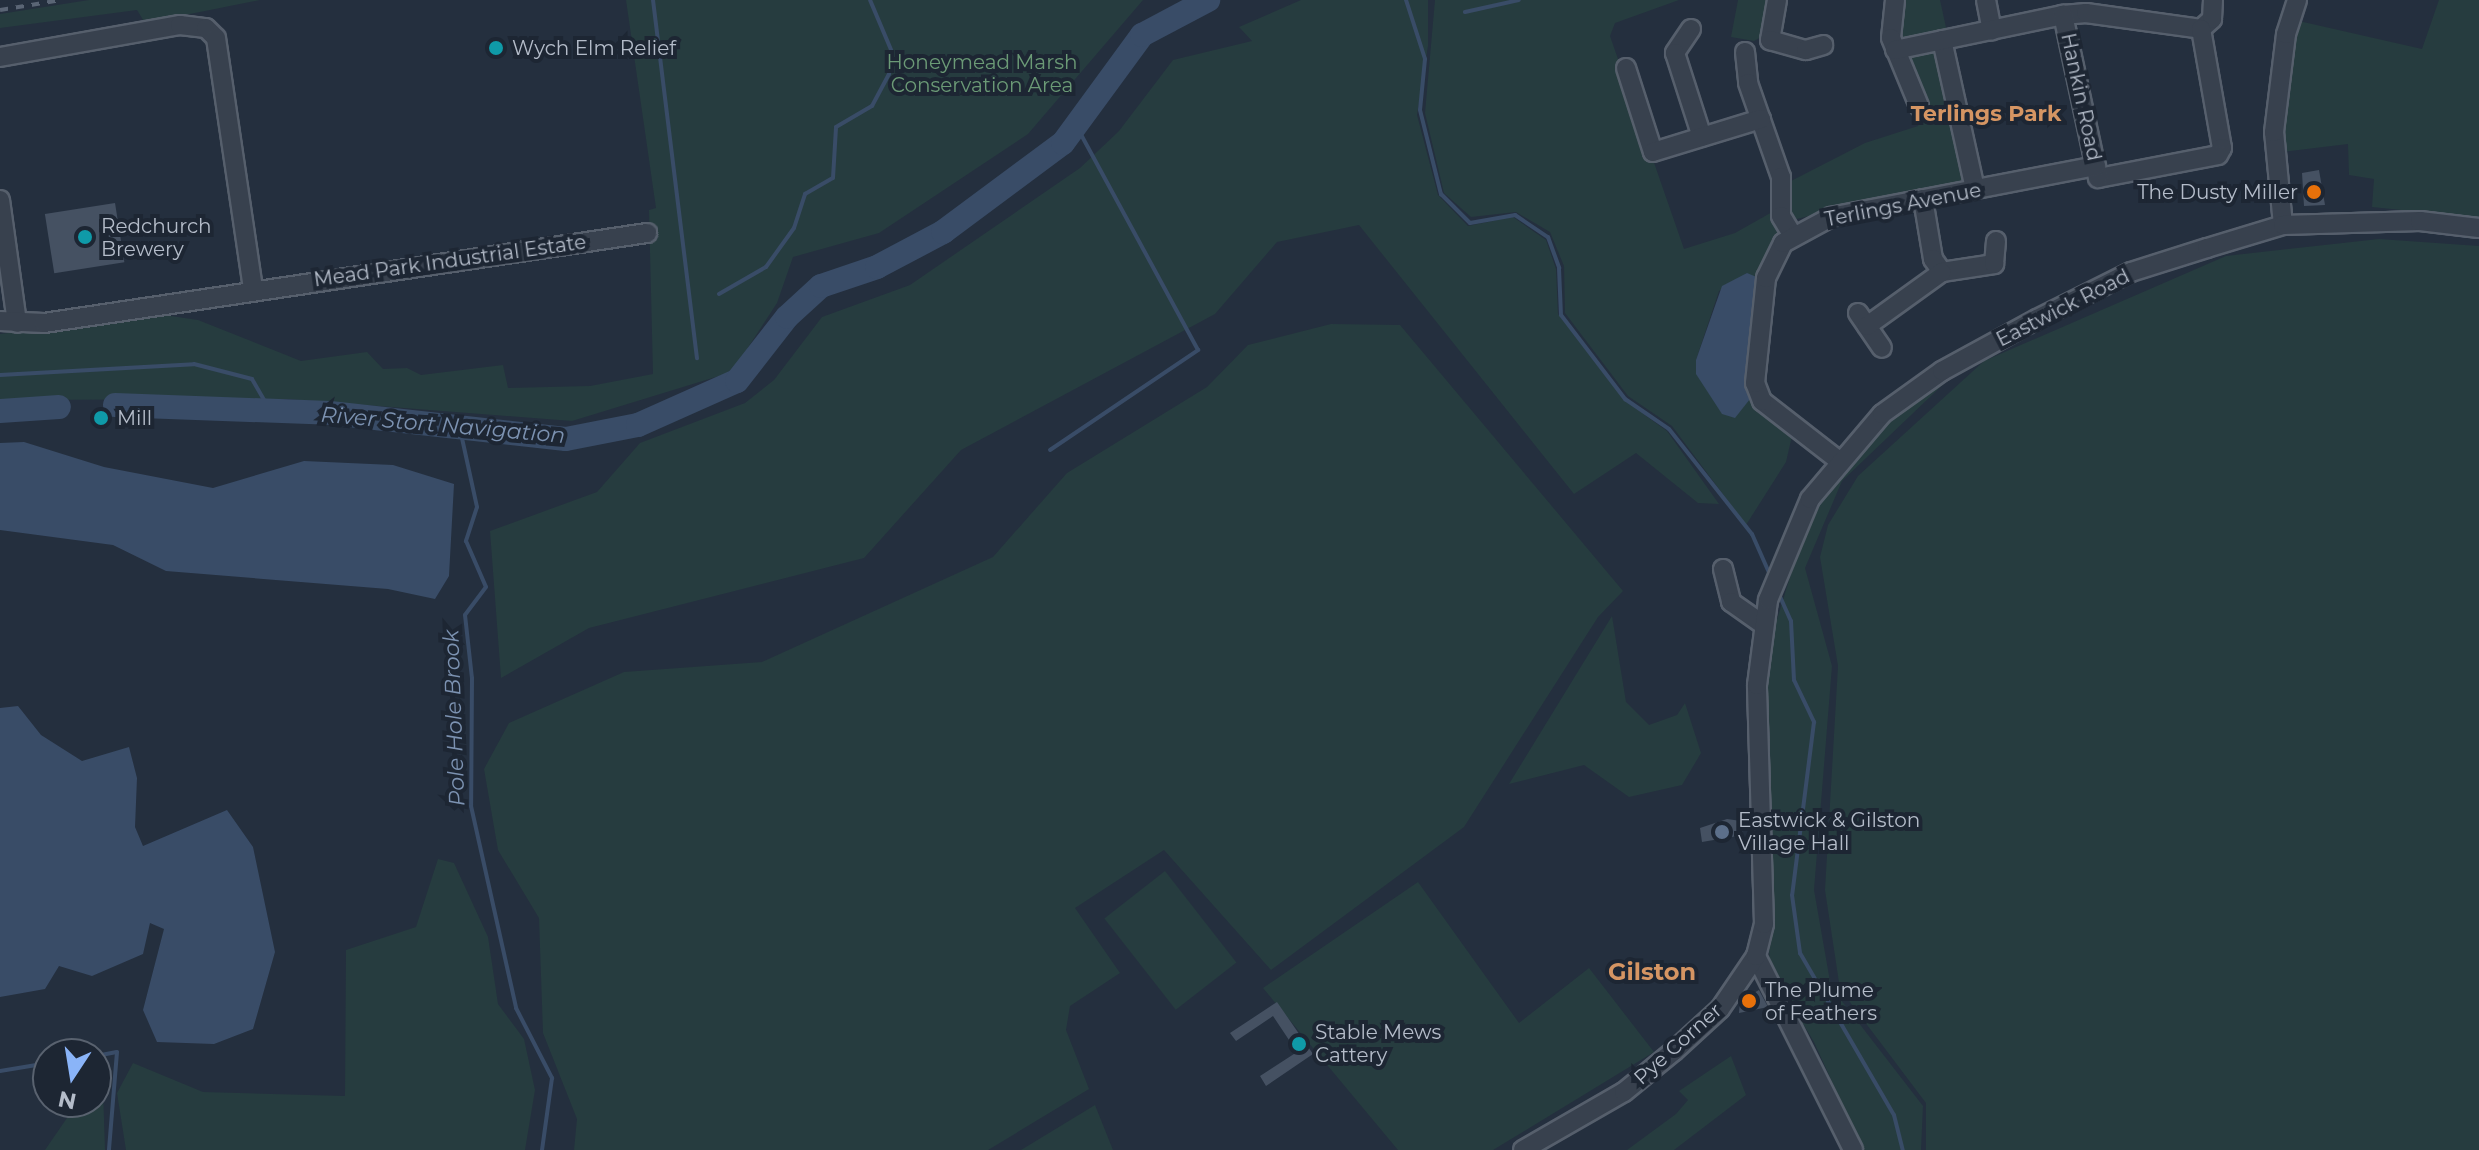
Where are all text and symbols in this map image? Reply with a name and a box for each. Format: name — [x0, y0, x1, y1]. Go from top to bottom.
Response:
street label: Hankin Road — [2056, 31, 2106, 163]
place label: Wych Elm Relief — [512, 36, 676, 60]
marker: Wych Elm Relief — [487, 39, 505, 57]
park label: Honeymead Marsh Conservation Area — [887, 50, 1077, 97]
district label: Terlings Park — [1911, 101, 2061, 127]
street label: Terlings Avenue — [1823, 178, 1983, 232]
place label: The Dusty Miller — [2137, 180, 2298, 204]
marker: The Dusty Miller — [2305, 183, 2323, 201]
place label: Redchurch Brewery — [101, 214, 212, 261]
marker: Redchurch Brewery — [76, 228, 94, 246]
street label: Mead Park Industrial Estate — [312, 230, 588, 292]
street label: Eastwick Road — [1992, 264, 2134, 352]
water label: River Stort Navigation — [320, 401, 566, 449]
place label: Mill — [117, 406, 152, 430]
marker: Mill — [92, 409, 110, 427]
water label: Pole Hole Brook — [438, 629, 470, 807]
place label: Eastwick & Gilston Village Hall — [1738, 808, 1920, 855]
marker: Eastwick & Gilston Village Hall — [1713, 823, 1731, 841]
district label: Gilston — [1608, 958, 1696, 986]
place label: The Plume of Feathers — [1765, 978, 1877, 1025]
marker: The Plume of Feathers — [1740, 992, 1758, 1010]
street label: Pye Corner — [1629, 998, 1727, 1090]
place label: Stable Mews Cattery — [1315, 1020, 1441, 1067]
marker: Stable Mews Cattery — [1290, 1035, 1308, 1053]
north arrow — [32, 1038, 112, 1118]
text: N — [56, 1085, 79, 1115]

